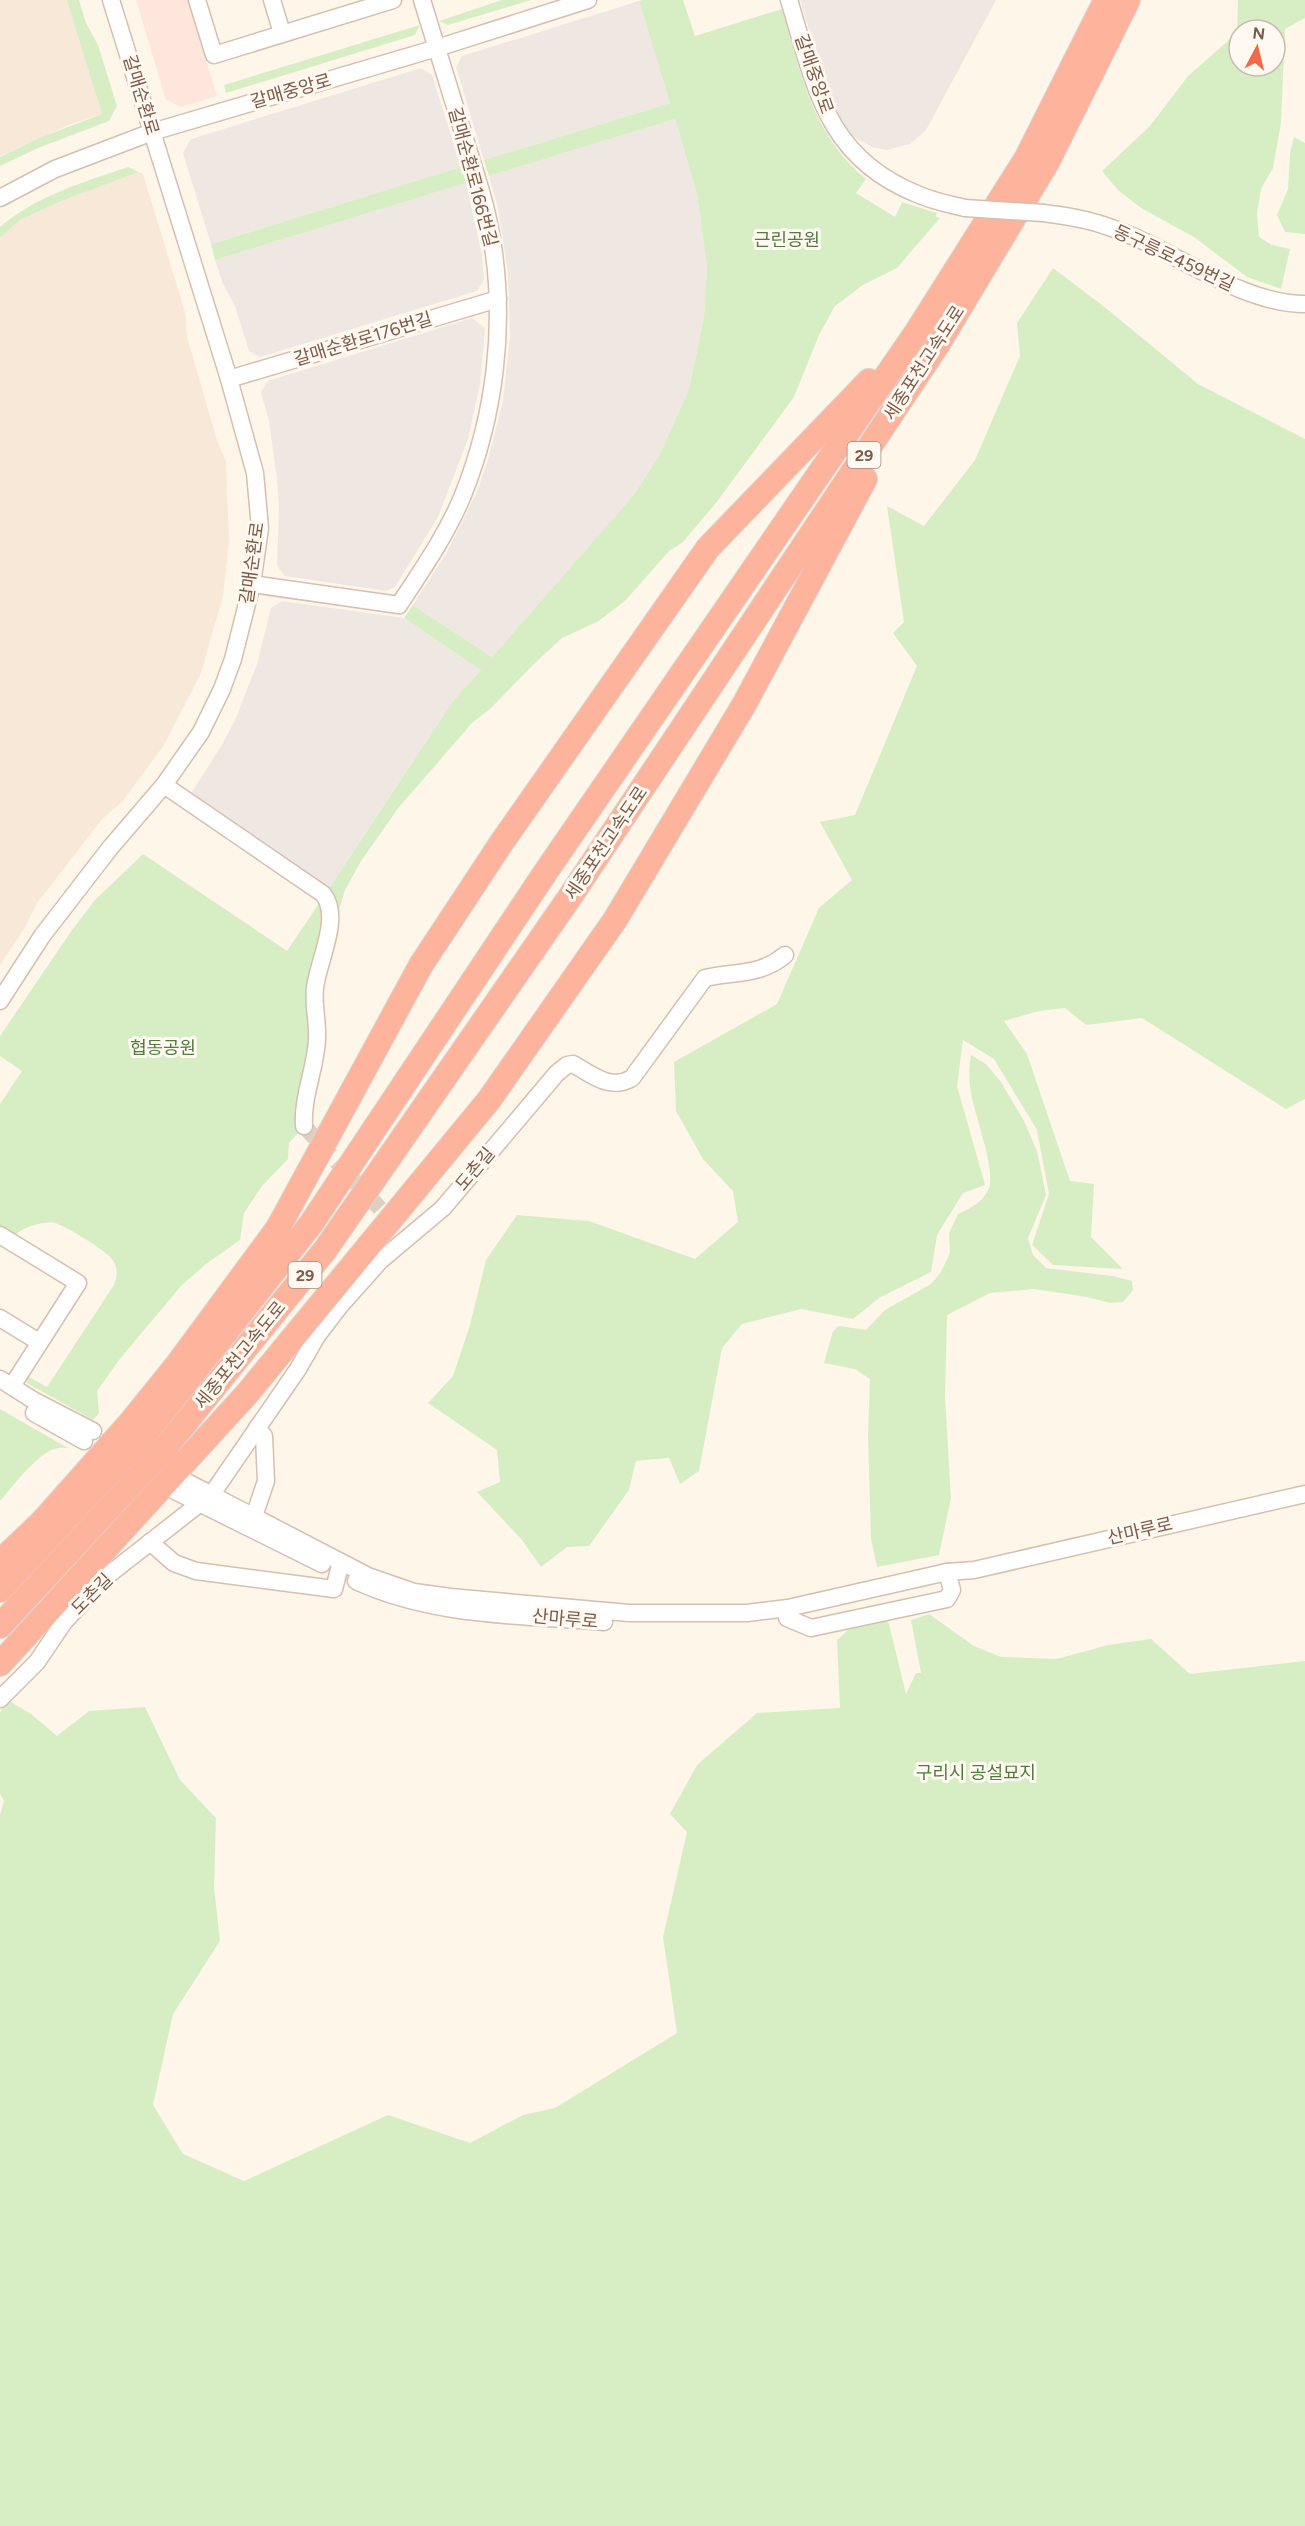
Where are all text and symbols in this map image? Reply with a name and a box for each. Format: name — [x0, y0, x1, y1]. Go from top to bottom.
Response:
north arrow — [1227, 18, 1287, 78]
text: N — [1251, 23, 1266, 44]
street label: 갈매중앙로 — [790, 31, 838, 117]
street label: 갈매순환로 — [118, 52, 164, 138]
street label: 갈매중앙로 — [248, 69, 334, 113]
street label: 갈매순환로166번길 — [444, 105, 502, 249]
street label: 동구릉로459번길 — [1110, 220, 1238, 296]
park label: 근린공원 — [754, 229, 820, 251]
street label: 세종포천고속도로 — [879, 301, 969, 425]
street label: 갈매순환로176번길 — [291, 308, 435, 370]
road number: 29 — [848, 442, 880, 468]
street label: 갈매순환로 — [235, 520, 269, 606]
street label: 세종포천고속도로 — [560, 782, 652, 904]
park label: 협동공원 — [130, 1037, 196, 1059]
street label: 도촌길 — [451, 1143, 499, 1195]
road number: 29 — [288, 1262, 322, 1288]
street label: 세종포천고속도로 — [190, 1297, 290, 1413]
street label: 산마루로 — [1105, 1513, 1175, 1549]
street label: 도촌길 — [67, 1569, 117, 1619]
street label: 산마루로 — [531, 1605, 599, 1633]
park label: 구리시 공설묘지 — [916, 1762, 1036, 1784]

